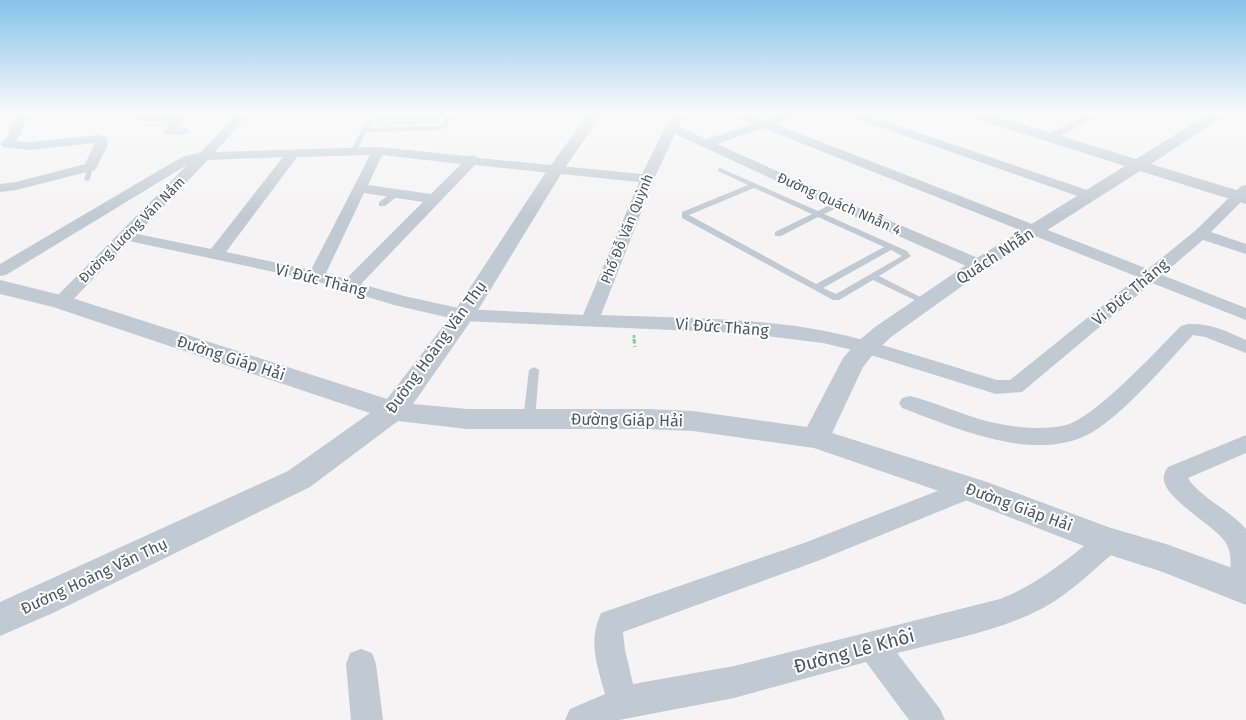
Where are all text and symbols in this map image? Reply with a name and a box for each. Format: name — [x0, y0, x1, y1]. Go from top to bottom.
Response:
street label: Đường Quách Nhẫn 4 — [774, 169, 904, 239]
street label: Phố Đỗ Văn Quỳnh — [596, 171, 657, 286]
street label: Đường Lương Văn Nắm — [75, 173, 189, 287]
street label: Quách Nhẫn — [953, 224, 1037, 288]
street label: Vi Đức Thăng — [1088, 254, 1172, 329]
street label: Vi Đức Thăng — [273, 259, 369, 301]
street label: Đường Hoàng Văn Thụ — [381, 277, 491, 417]
street label: Vi Đức Thăng — [675, 314, 770, 340]
street label: Đường Giáp Hải — [175, 332, 287, 384]
street label: Đường Giáp Hải — [571, 410, 683, 430]
street label: Đường Giáp Hải — [963, 479, 1075, 535]
street label: Đường Hoàng Văn Thụ — [18, 534, 170, 618]
street label: Đường Lê Khôi — [791, 624, 917, 678]

